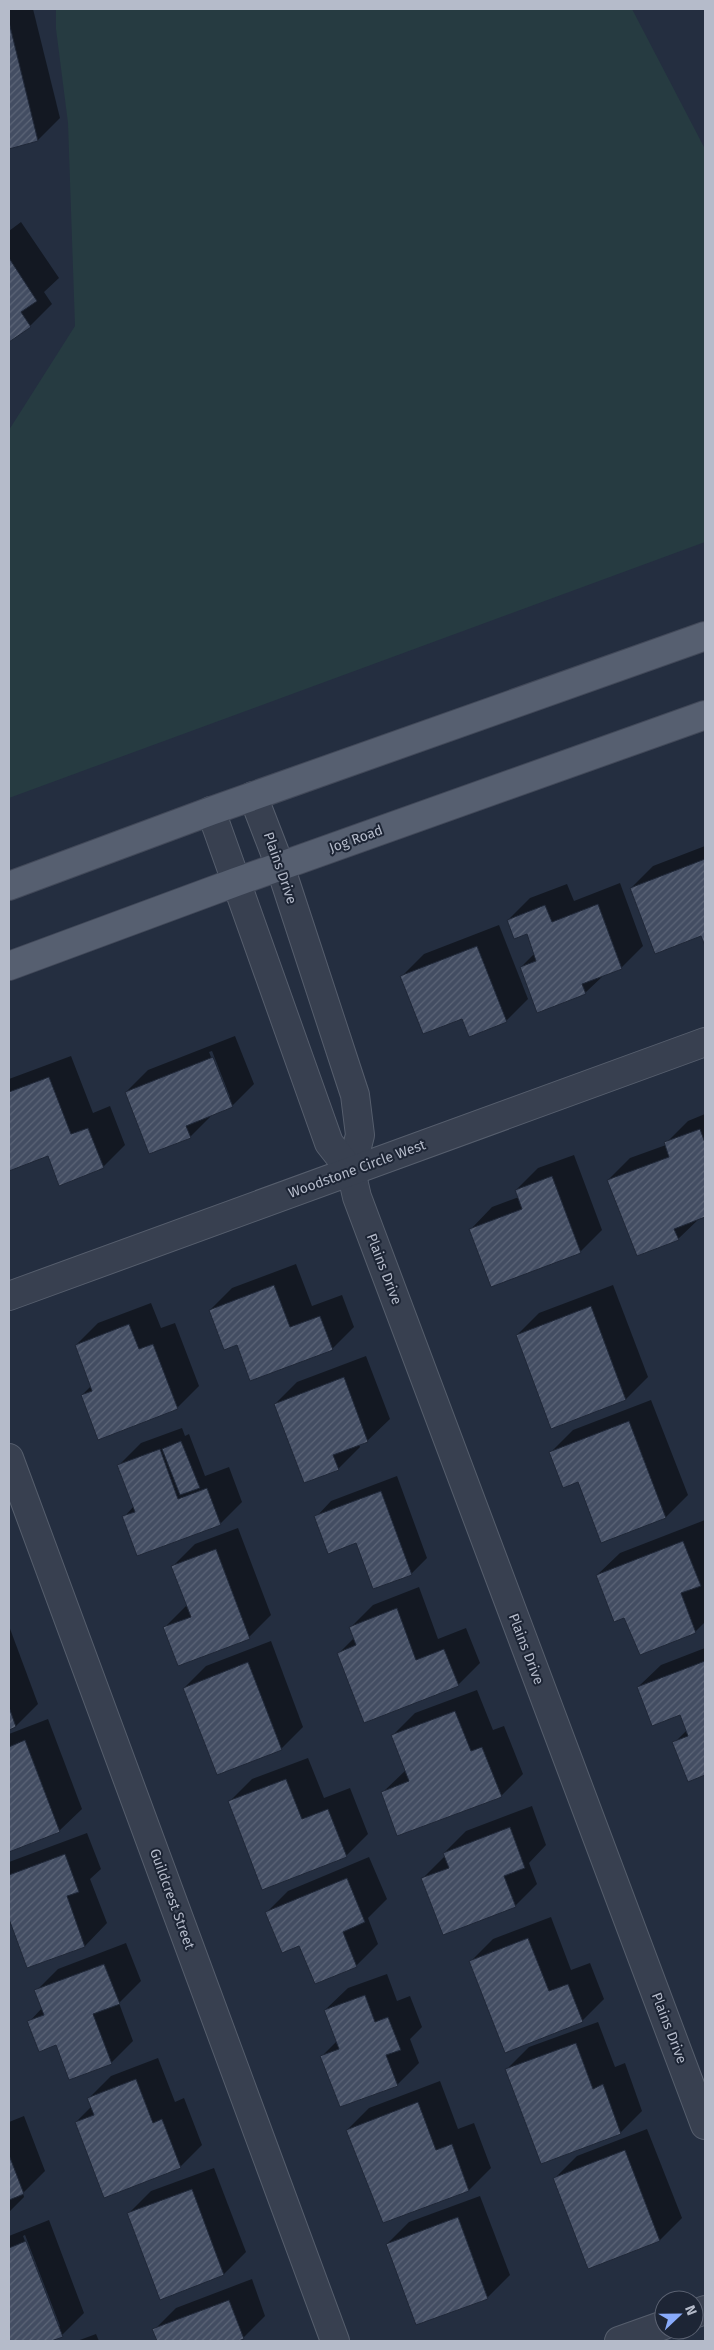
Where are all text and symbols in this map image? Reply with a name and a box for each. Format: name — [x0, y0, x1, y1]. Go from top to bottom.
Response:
street label: Jog Road — [327, 821, 385, 857]
street label: Plains Drive — [260, 830, 300, 906]
street label: Woodstone Circle West — [286, 1136, 429, 1202]
street label: Plains Drive — [363, 1231, 405, 1307]
street label: Plains Drive — [505, 1611, 547, 1687]
street label: Guildcrest Street — [146, 1846, 198, 1953]
street label: Plains Drive — [648, 1990, 690, 2066]
north arrow — [654, 2290, 704, 2340]
text: N — [681, 2303, 700, 2318]

